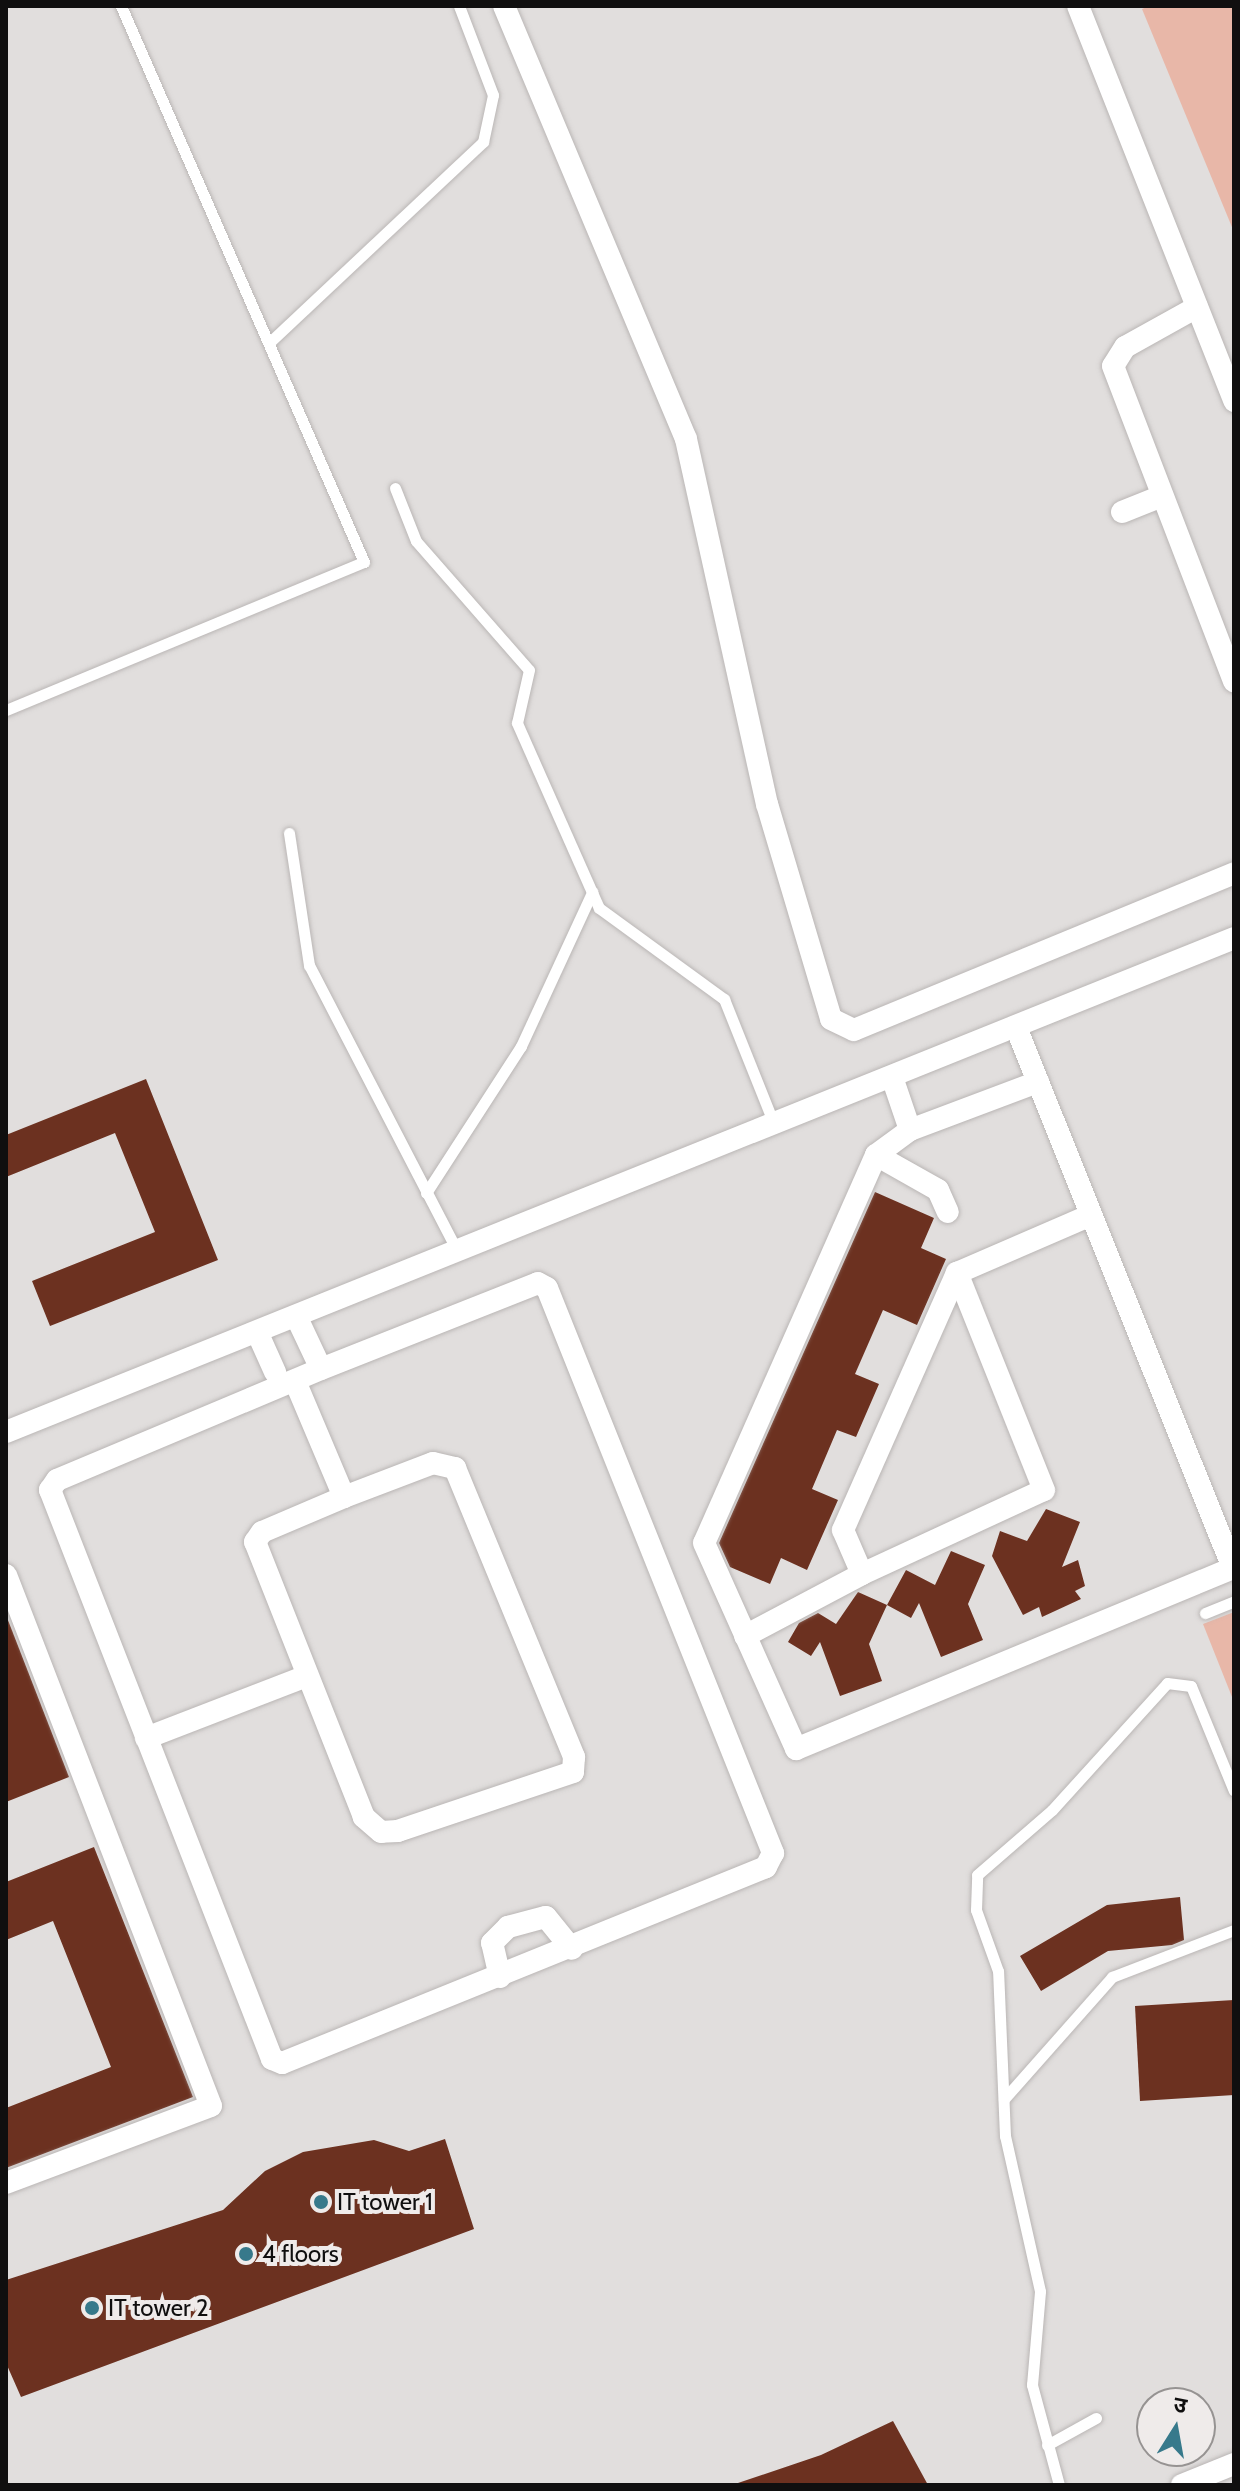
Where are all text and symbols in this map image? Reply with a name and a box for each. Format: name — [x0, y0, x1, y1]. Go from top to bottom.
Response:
place label: IT tower 1 — [337, 2188, 433, 2216]
marker: IT tower 1 — [312, 2193, 330, 2211]
place label: 4 floors — [262, 2240, 339, 2268]
marker: 4 floors — [237, 2245, 255, 2263]
place label: IT tower 2 — [108, 2294, 209, 2322]
marker: IT tower 2 — [83, 2299, 101, 2317]
north arrow — [1136, 2387, 1216, 2467]
text: उ — [1171, 2390, 1189, 2419]

